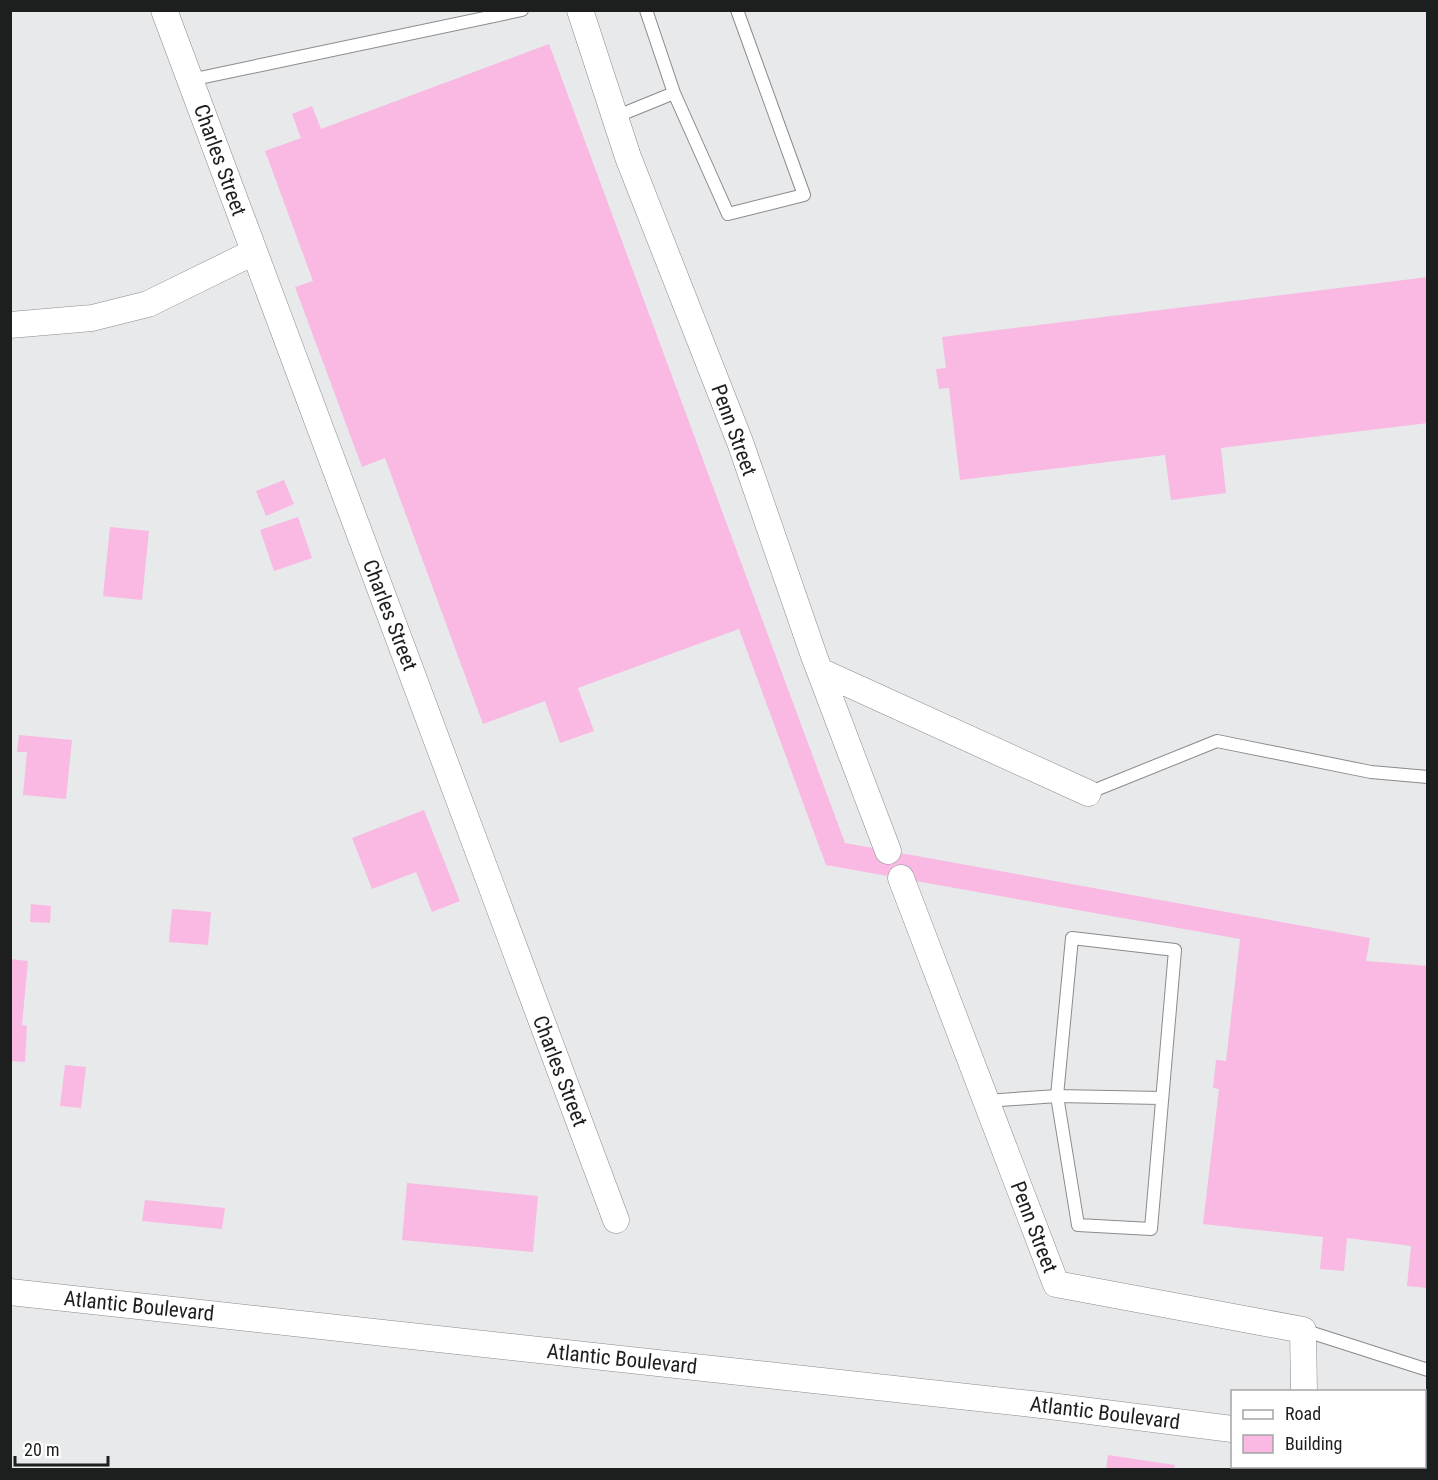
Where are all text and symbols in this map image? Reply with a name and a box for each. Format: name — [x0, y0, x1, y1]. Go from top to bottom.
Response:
street label: Charles Street — [189, 101, 251, 219]
street label: Penn Street — [706, 381, 762, 479]
street label: Charles Street — [358, 556, 422, 674]
street label: Charles Street — [528, 1012, 592, 1130]
street label: Penn Street — [1006, 1178, 1062, 1276]
street label: Atlantic Boulevard — [63, 1286, 215, 1326]
street label: Atlantic Boulevard — [546, 1339, 698, 1379]
legend — [1231, 1390, 1426, 1468]
street label: Atlantic Boulevard — [1029, 1392, 1181, 1434]
text: Road — [1285, 1403, 1321, 1424]
scale bar — [15, 1429, 108, 1467]
text: Building — [1285, 1433, 1342, 1454]
text: 20 m — [24, 1439, 59, 1460]

